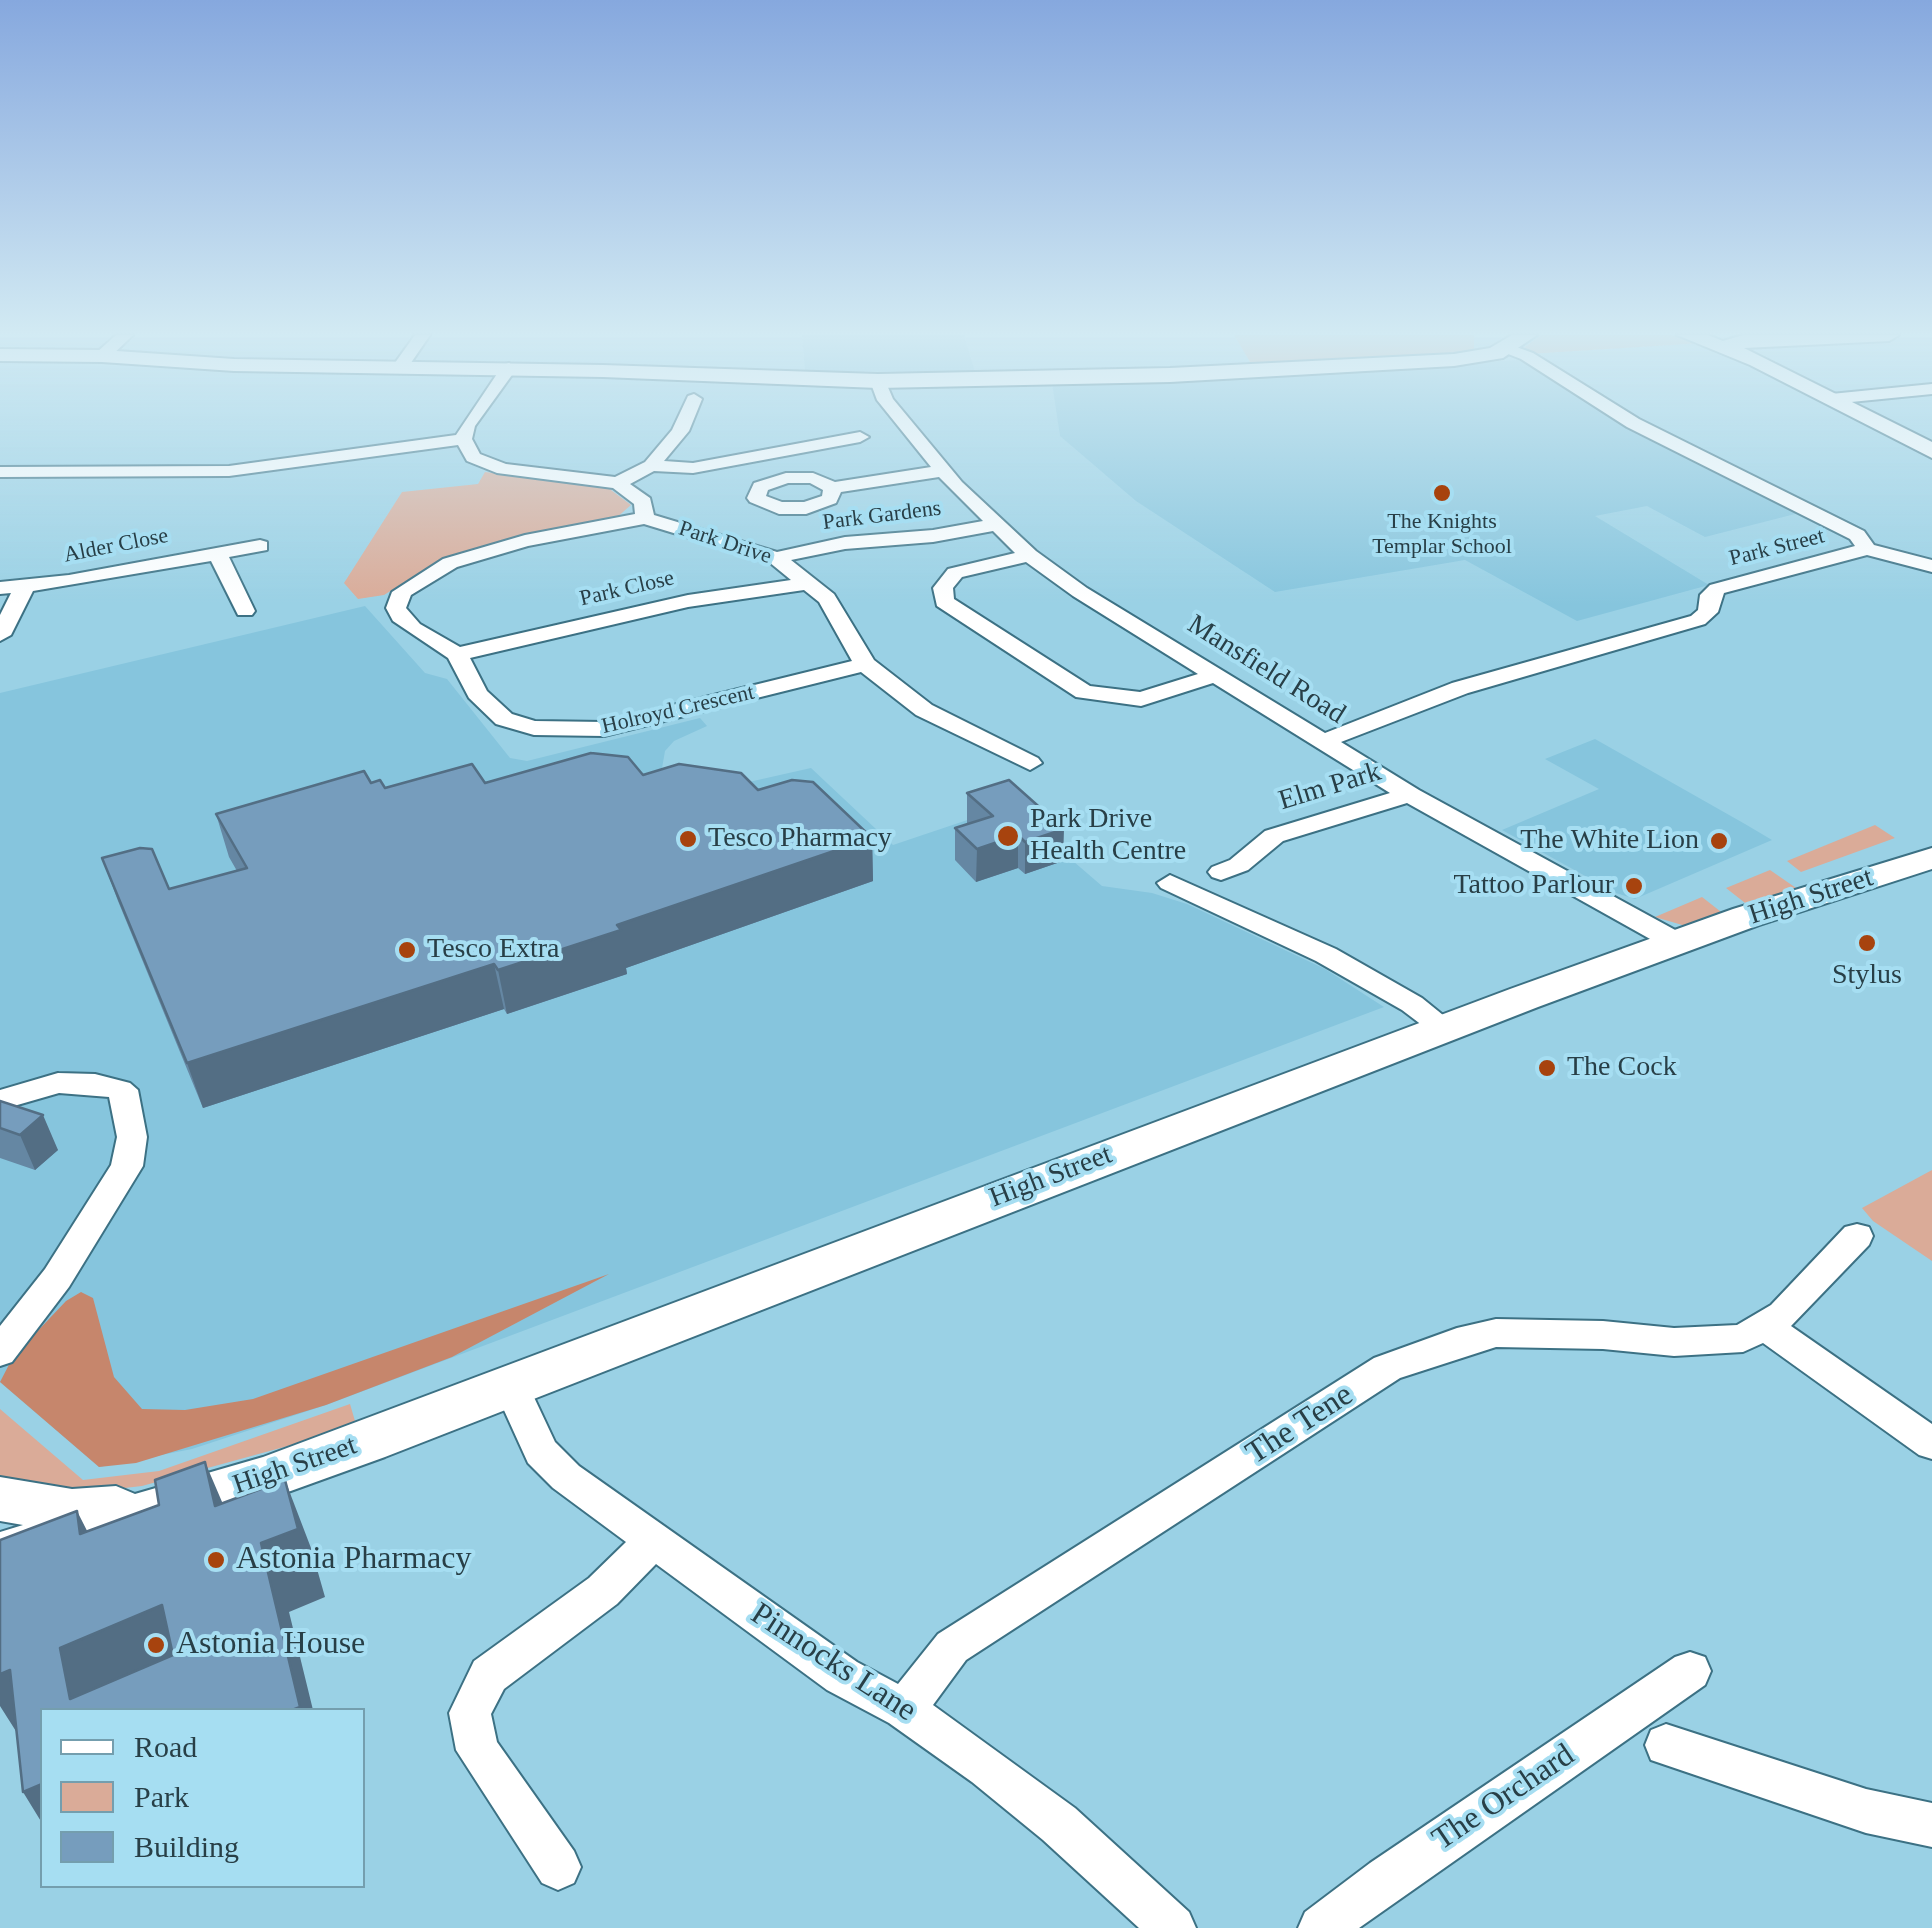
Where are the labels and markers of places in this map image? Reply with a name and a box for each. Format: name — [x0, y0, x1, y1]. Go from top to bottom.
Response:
marker: The Knights Templar School — [1431, 482, 1453, 504]
place label: The Knights Templar School — [1372, 509, 1512, 560]
place label: Park Drive Health Centre — [1030, 803, 1186, 869]
place label: Tesco Pharmacy — [708, 822, 892, 856]
marker: Park Drive Health Centre — [995, 823, 1021, 849]
place label: The White Lion — [1520, 824, 1699, 858]
marker: Tesco Pharmacy — [677, 828, 699, 850]
marker: The White Lion — [1708, 830, 1730, 852]
place label: Tattoo Parlour — [1453, 869, 1614, 903]
marker: Tattoo Parlour — [1623, 875, 1645, 897]
marker: Stylus — [1856, 932, 1878, 954]
place label: Tesco Extra — [427, 933, 560, 967]
marker: Tesco Extra — [396, 939, 418, 961]
place label: Stylus — [1832, 959, 1902, 993]
place label: The Cock — [1567, 1051, 1677, 1085]
marker: The Cock — [1536, 1057, 1558, 1079]
place label: Astonia Pharmacy — [236, 1541, 472, 1579]
marker: Astonia Pharmacy — [205, 1549, 227, 1571]
place label: Astonia House — [176, 1626, 365, 1664]
marker: Astonia House — [145, 1634, 167, 1656]

